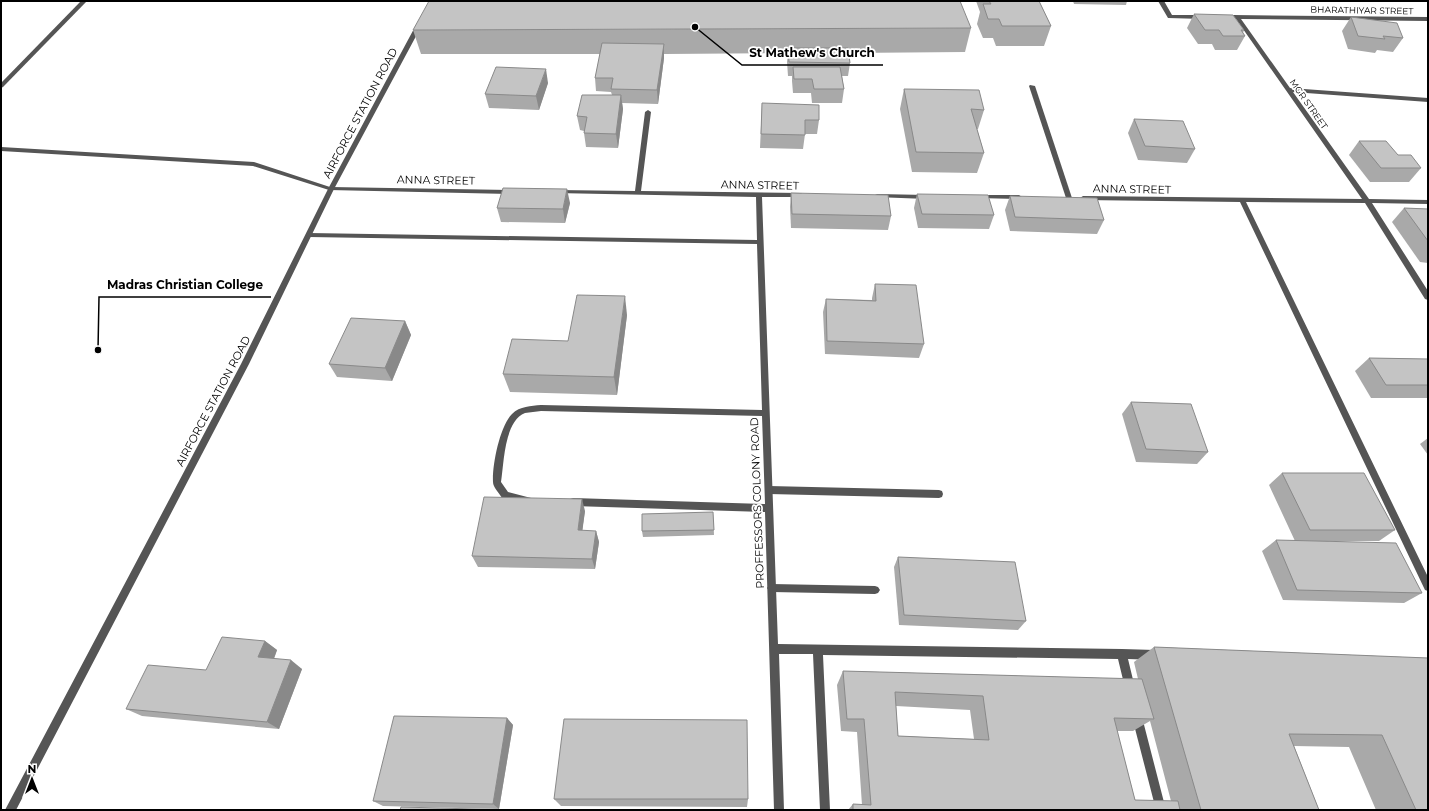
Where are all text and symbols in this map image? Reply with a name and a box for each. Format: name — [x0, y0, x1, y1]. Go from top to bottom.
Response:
street label: BHARATHIYAR STREET — [1310, 4, 1415, 16]
callout: St Mathew's Church — [742, 41, 883, 65]
street label: AIRFORCE STATION ROAD — [320, 45, 400, 181]
text: St Mathew's Church — [749, 45, 875, 60]
street label: MGR STREET — [1288, 77, 1331, 132]
street label: ANNA STREET — [397, 172, 476, 188]
street label: ANNA STREET — [721, 177, 800, 193]
street label: ANNA STREET — [1093, 181, 1172, 197]
callout: Madras Christian College — [99, 273, 271, 297]
text: Madras Christian College — [107, 277, 264, 292]
street label: AIRFORCE STATION ROAD — [173, 333, 253, 469]
street label: PROFFESSORS COLONY ROAD — [747, 417, 767, 589]
north arrow — [12, 759, 52, 799]
text: N — [28, 762, 36, 776]

